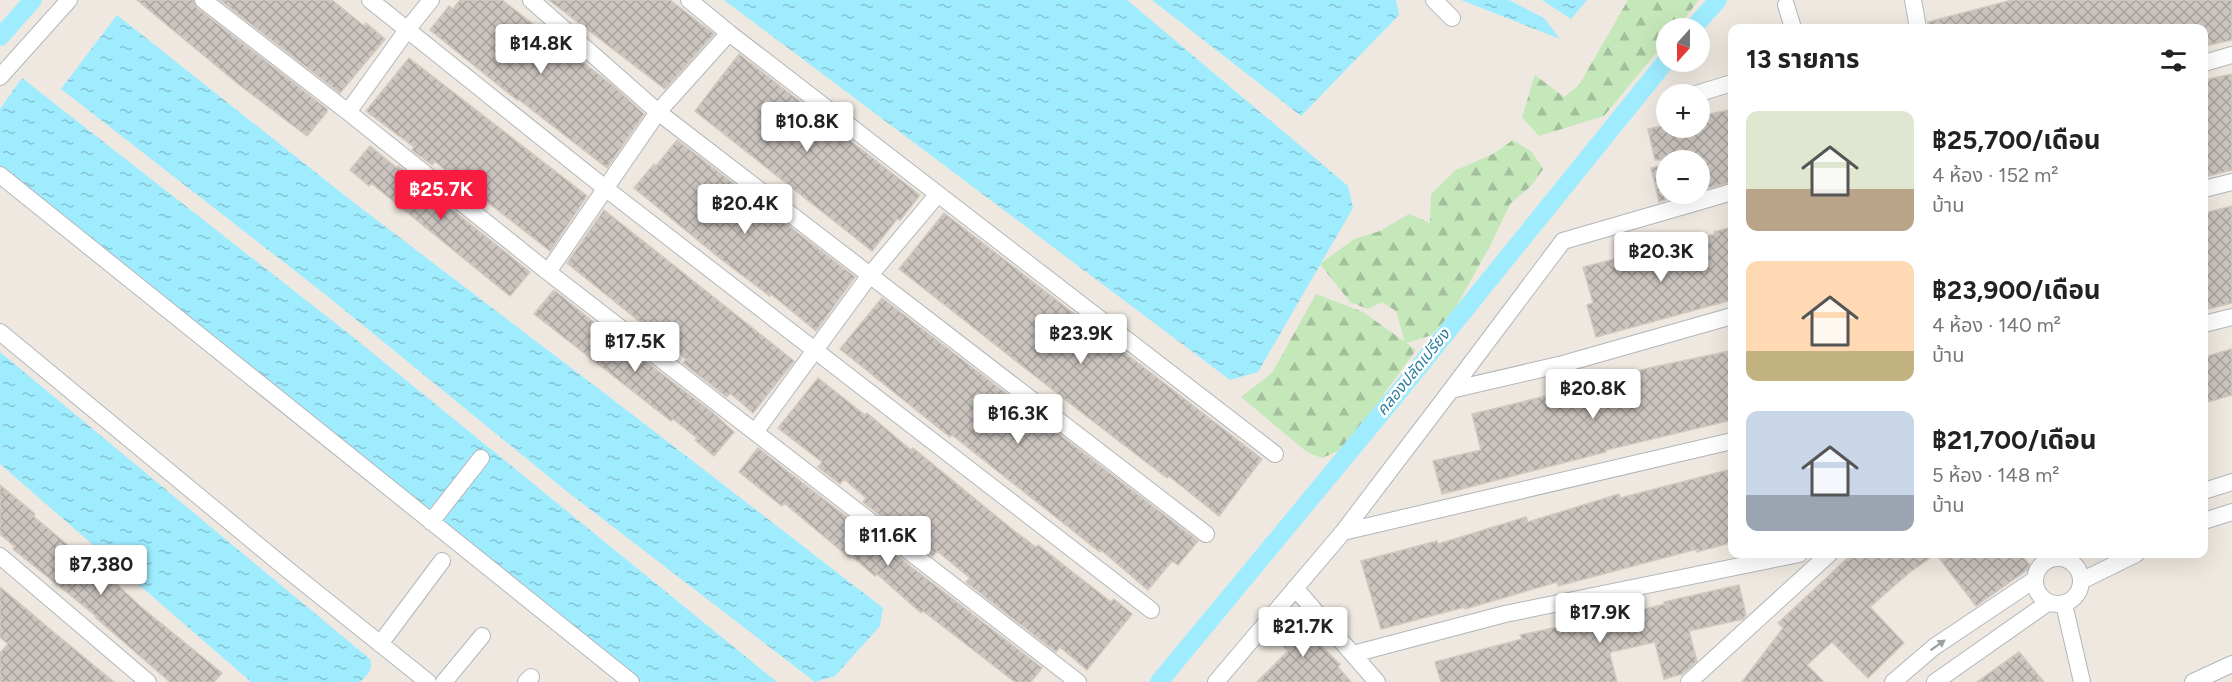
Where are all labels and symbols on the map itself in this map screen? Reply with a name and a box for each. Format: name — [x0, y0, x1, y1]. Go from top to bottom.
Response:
north arrow — [1656, 18, 1710, 72]
pin: ฿14.8K — [492, 24, 590, 75]
pin: ฿10.8K — [758, 102, 856, 153]
pin: ฿25.7K — [392, 170, 490, 221]
pin: ฿20.4K — [696, 184, 794, 235]
pin: ฿20.3K — [1612, 232, 1710, 283]
pin: ฿23.9K — [1032, 314, 1130, 365]
pin: ฿17.5K — [586, 322, 684, 373]
water label: คลองปลัดเปรียง — [1372, 324, 1454, 419]
pin: ฿20.8K — [1544, 369, 1642, 420]
pin: ฿16.3K — [969, 394, 1067, 445]
pin: ฿11.6K — [839, 516, 937, 567]
pin: ฿7,380 — [52, 545, 150, 596]
pin: ฿17.9K — [1551, 593, 1649, 644]
pin: ฿21.7K — [1254, 607, 1352, 658]
one-way arrow — [1930, 639, 1946, 651]

